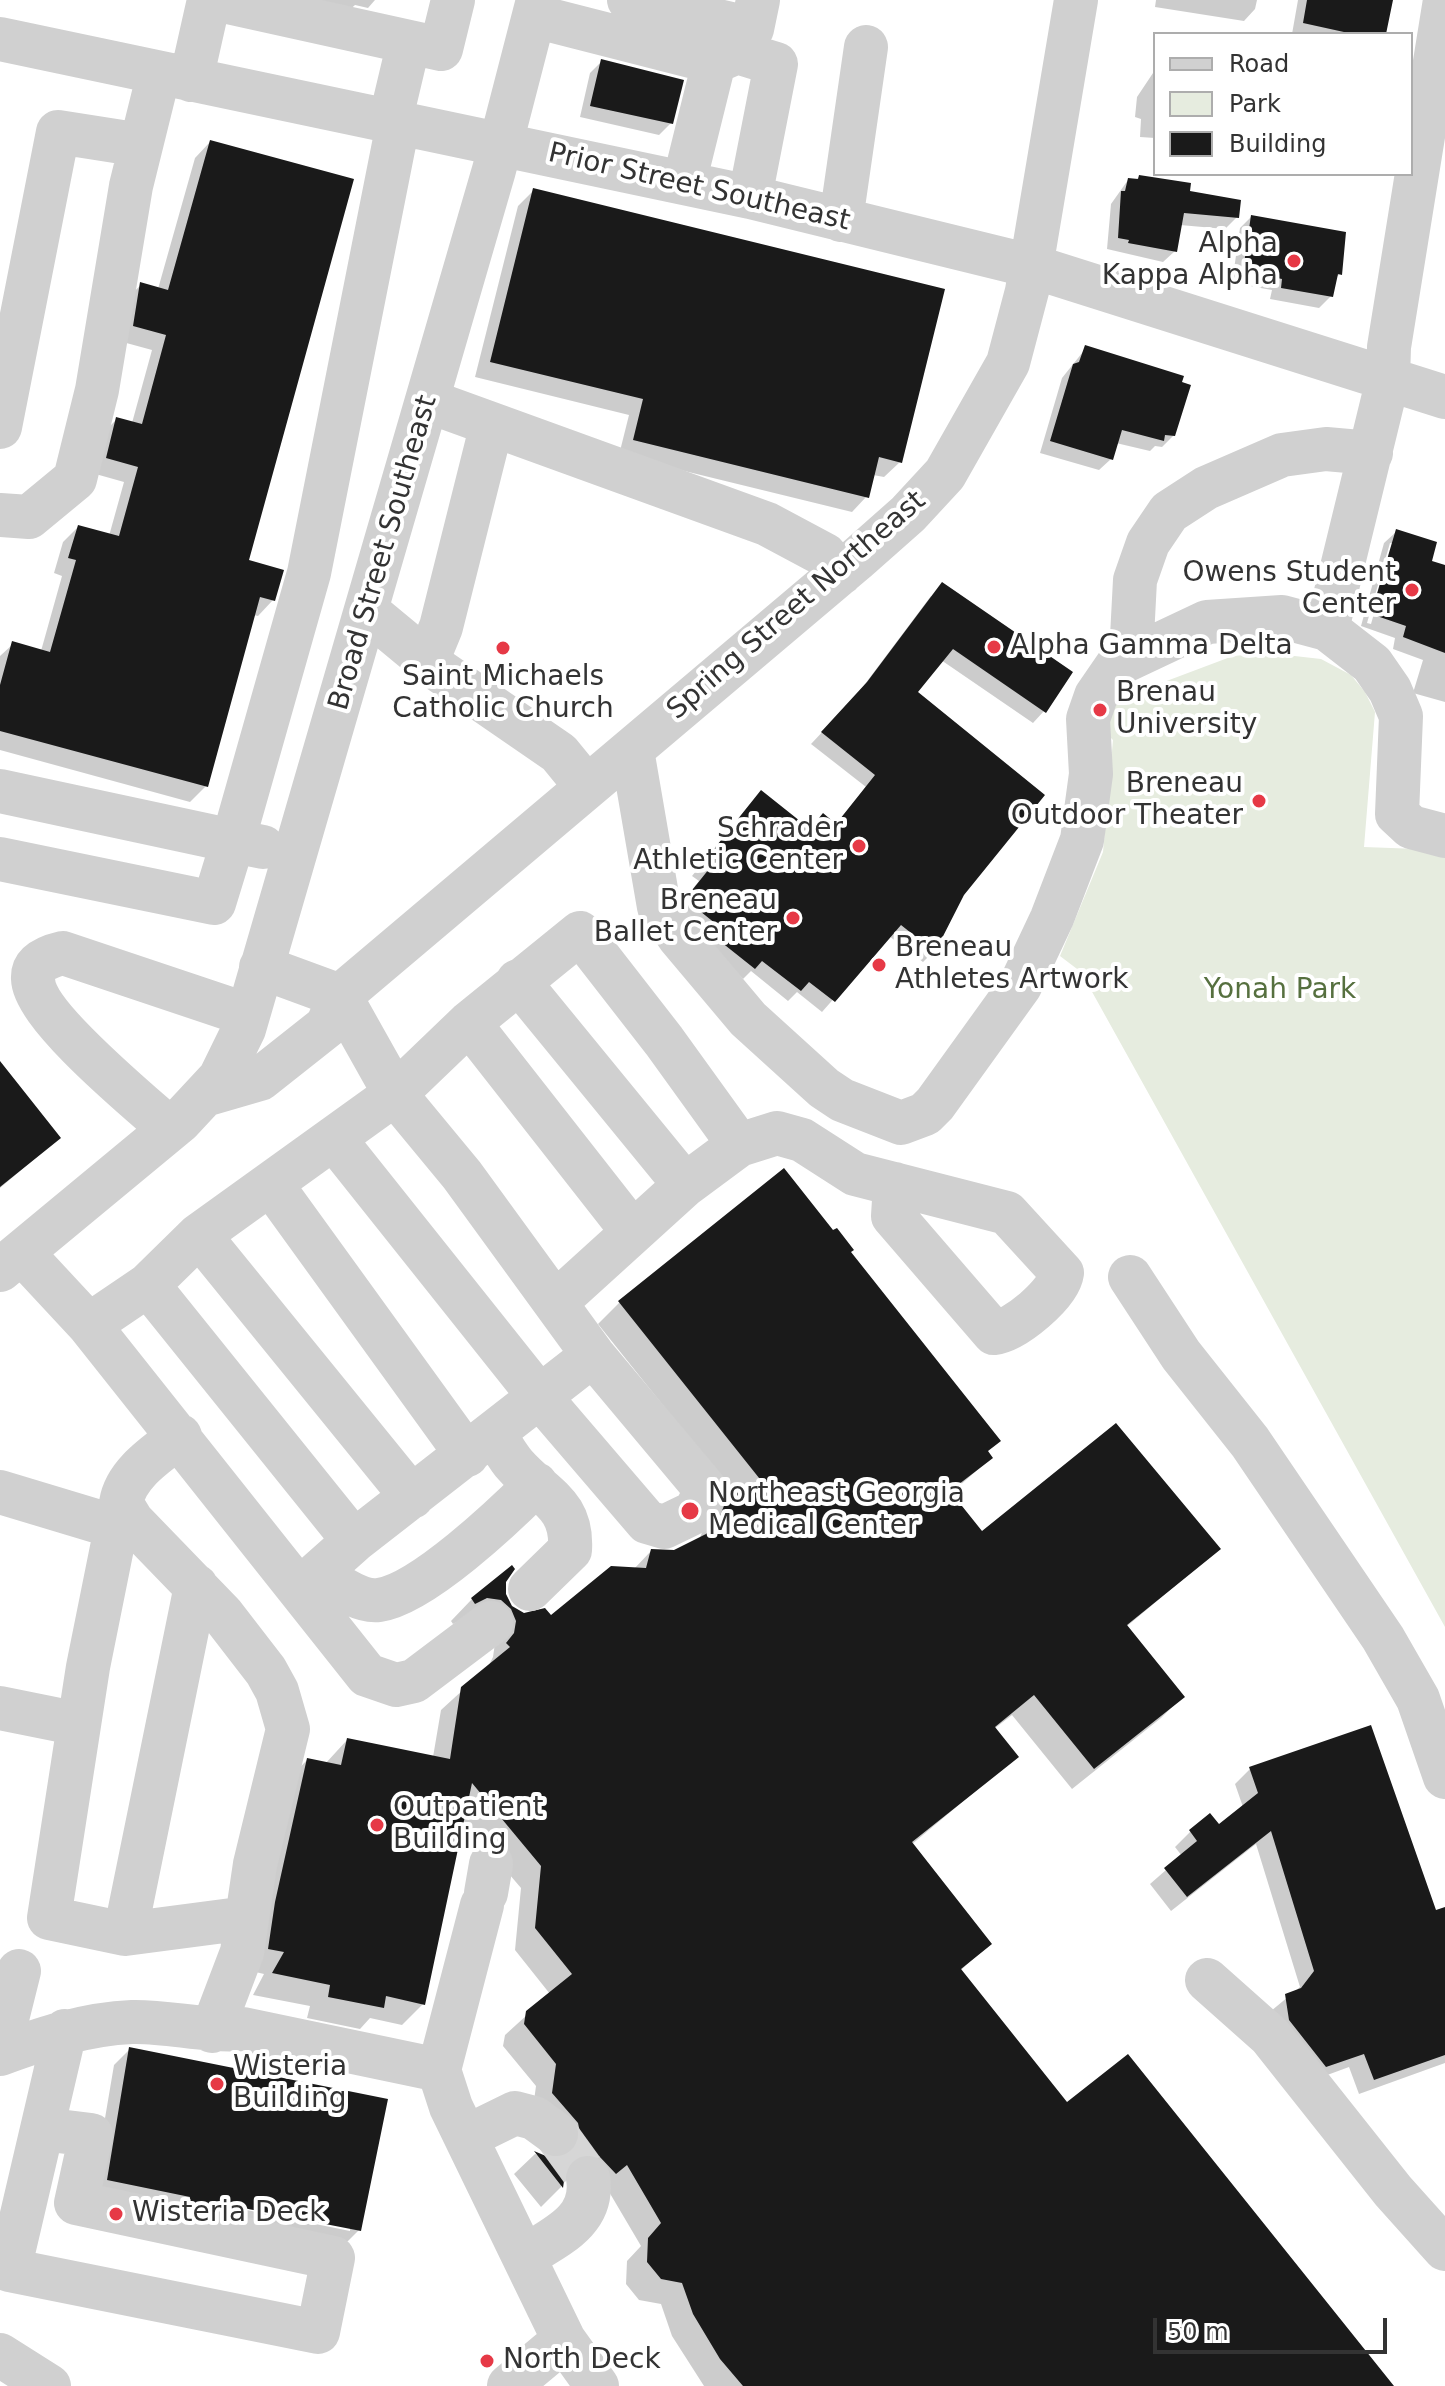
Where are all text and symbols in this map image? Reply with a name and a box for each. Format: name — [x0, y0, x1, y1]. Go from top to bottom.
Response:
legend — [1153, 32, 1413, 176]
text: Road — [1229, 50, 1289, 78]
text: Park — [1229, 90, 1281, 118]
text: Building — [1229, 130, 1326, 158]
street label: Prior Street Southeast — [545, 137, 853, 239]
place label: Alpha Kappa Alpha — [1102, 228, 1278, 294]
marker: Alpha Kappa Alpha — [1285, 252, 1303, 270]
street label: Broad Street Southeast — [323, 392, 445, 714]
street label: Spring Street Northeast — [661, 485, 933, 727]
place label: Owens Student Center — [1182, 557, 1396, 623]
marker: Owens Student Center — [1403, 581, 1421, 599]
place label: Alpha Gamma Delta — [1010, 630, 1293, 664]
marker: Alpha Gamma Delta — [985, 638, 1003, 656]
marker: Saint Michaels Catholic Church — [494, 639, 512, 657]
place label: Saint Michaels Catholic Church — [392, 661, 614, 727]
place label: Brenau University — [1116, 677, 1257, 743]
marker: Brenau University — [1091, 701, 1109, 719]
place label: Breneau Outdoor Theater — [1011, 768, 1243, 834]
marker: Breneau Outdoor Theater — [1250, 792, 1268, 810]
place label: Schrader Athletic Center — [633, 813, 843, 879]
marker: Schrader Athletic Center — [850, 837, 868, 855]
place label: Breneau Ballet Center — [594, 885, 777, 951]
marker: Breneau Ballet Center — [784, 909, 802, 927]
place label: Breneau Athletes Artwork — [895, 932, 1128, 998]
marker: Breneau Athletes Artwork — [870, 956, 888, 974]
park label: Yonah Park — [1204, 974, 1356, 1008]
place label: Northeast Georgia Medical Center — [708, 1478, 965, 1544]
marker: Northeast Georgia Medical Center — [679, 1500, 701, 1522]
place label: Outpatient Building — [393, 1792, 543, 1858]
marker: Outpatient Building — [368, 1816, 386, 1834]
place label: Wisteria Building — [233, 2051, 347, 2117]
marker: Wisteria Building — [208, 2075, 226, 2093]
place label: Wisteria Deck — [132, 2197, 325, 2231]
marker: Wisteria Deck — [107, 2205, 125, 2223]
scale bar — [1157, 2302, 1391, 2352]
text: 50 m — [1167, 2318, 1229, 2346]
place label: North Deck — [503, 2344, 661, 2378]
marker: North Deck — [478, 2352, 496, 2370]

